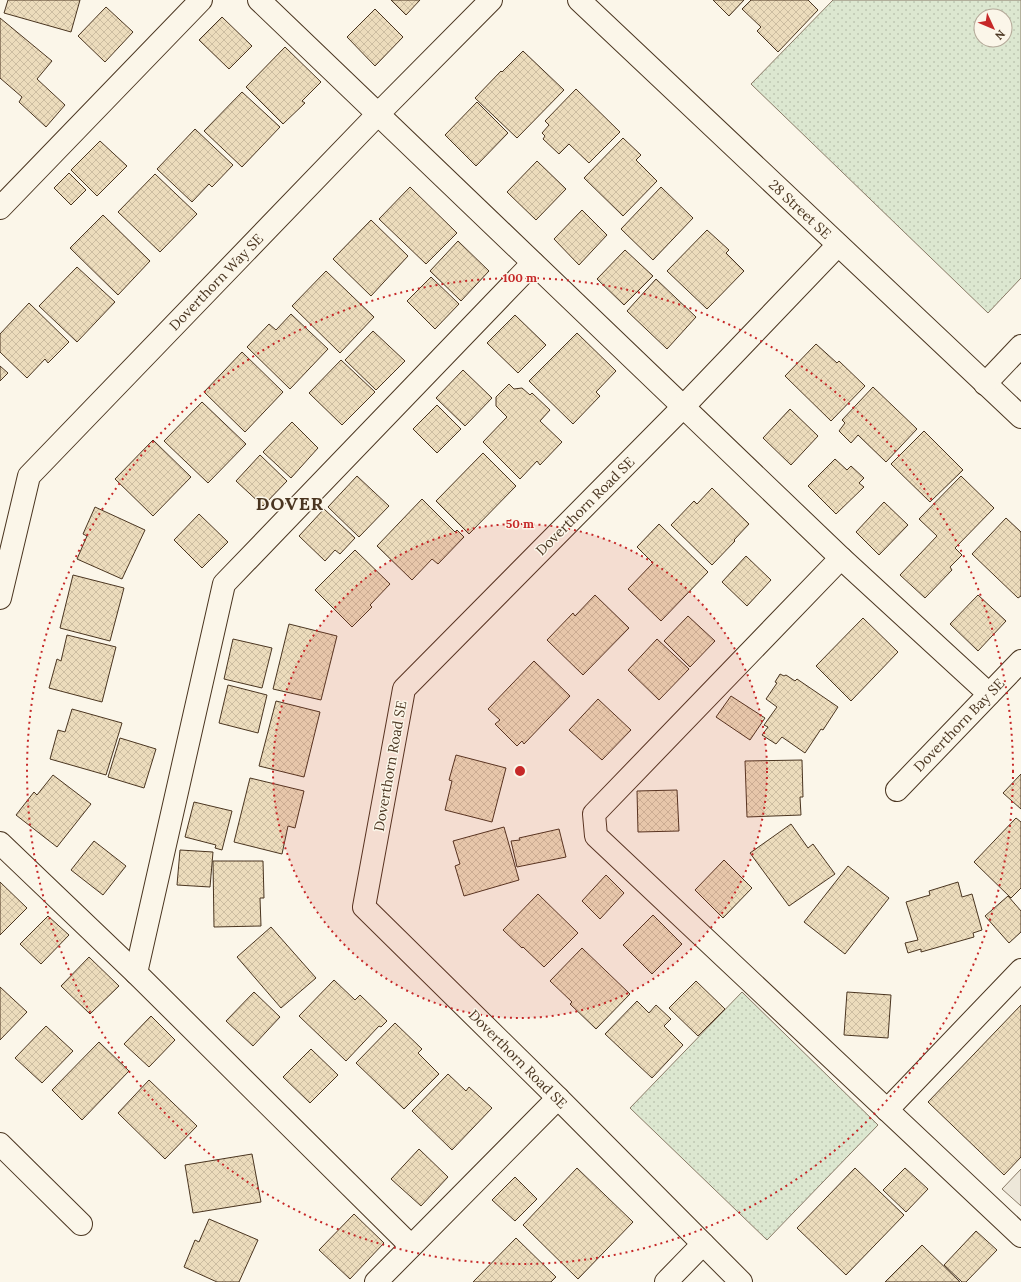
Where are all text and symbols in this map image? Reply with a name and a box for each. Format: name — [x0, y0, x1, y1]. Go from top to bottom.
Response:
north arrow — [973, 8, 1013, 48]
text: N — [992, 27, 1008, 43]
street label: 28 Street SE — [765, 175, 835, 243]
street label: Doverthorn Way SE — [165, 230, 267, 334]
text: 100 m — [503, 270, 537, 285]
street label: Doverthorn Road SE — [532, 453, 638, 559]
district label: DOVER — [256, 492, 324, 515]
text: 50 m — [506, 516, 534, 531]
street label: Doverthorn Bay SE — [910, 674, 1008, 776]
street label: Doverthorn Road SE — [370, 699, 410, 833]
centre of rings — [513, 764, 527, 778]
street label: Doverthorn Road SE — [465, 1006, 571, 1112]

